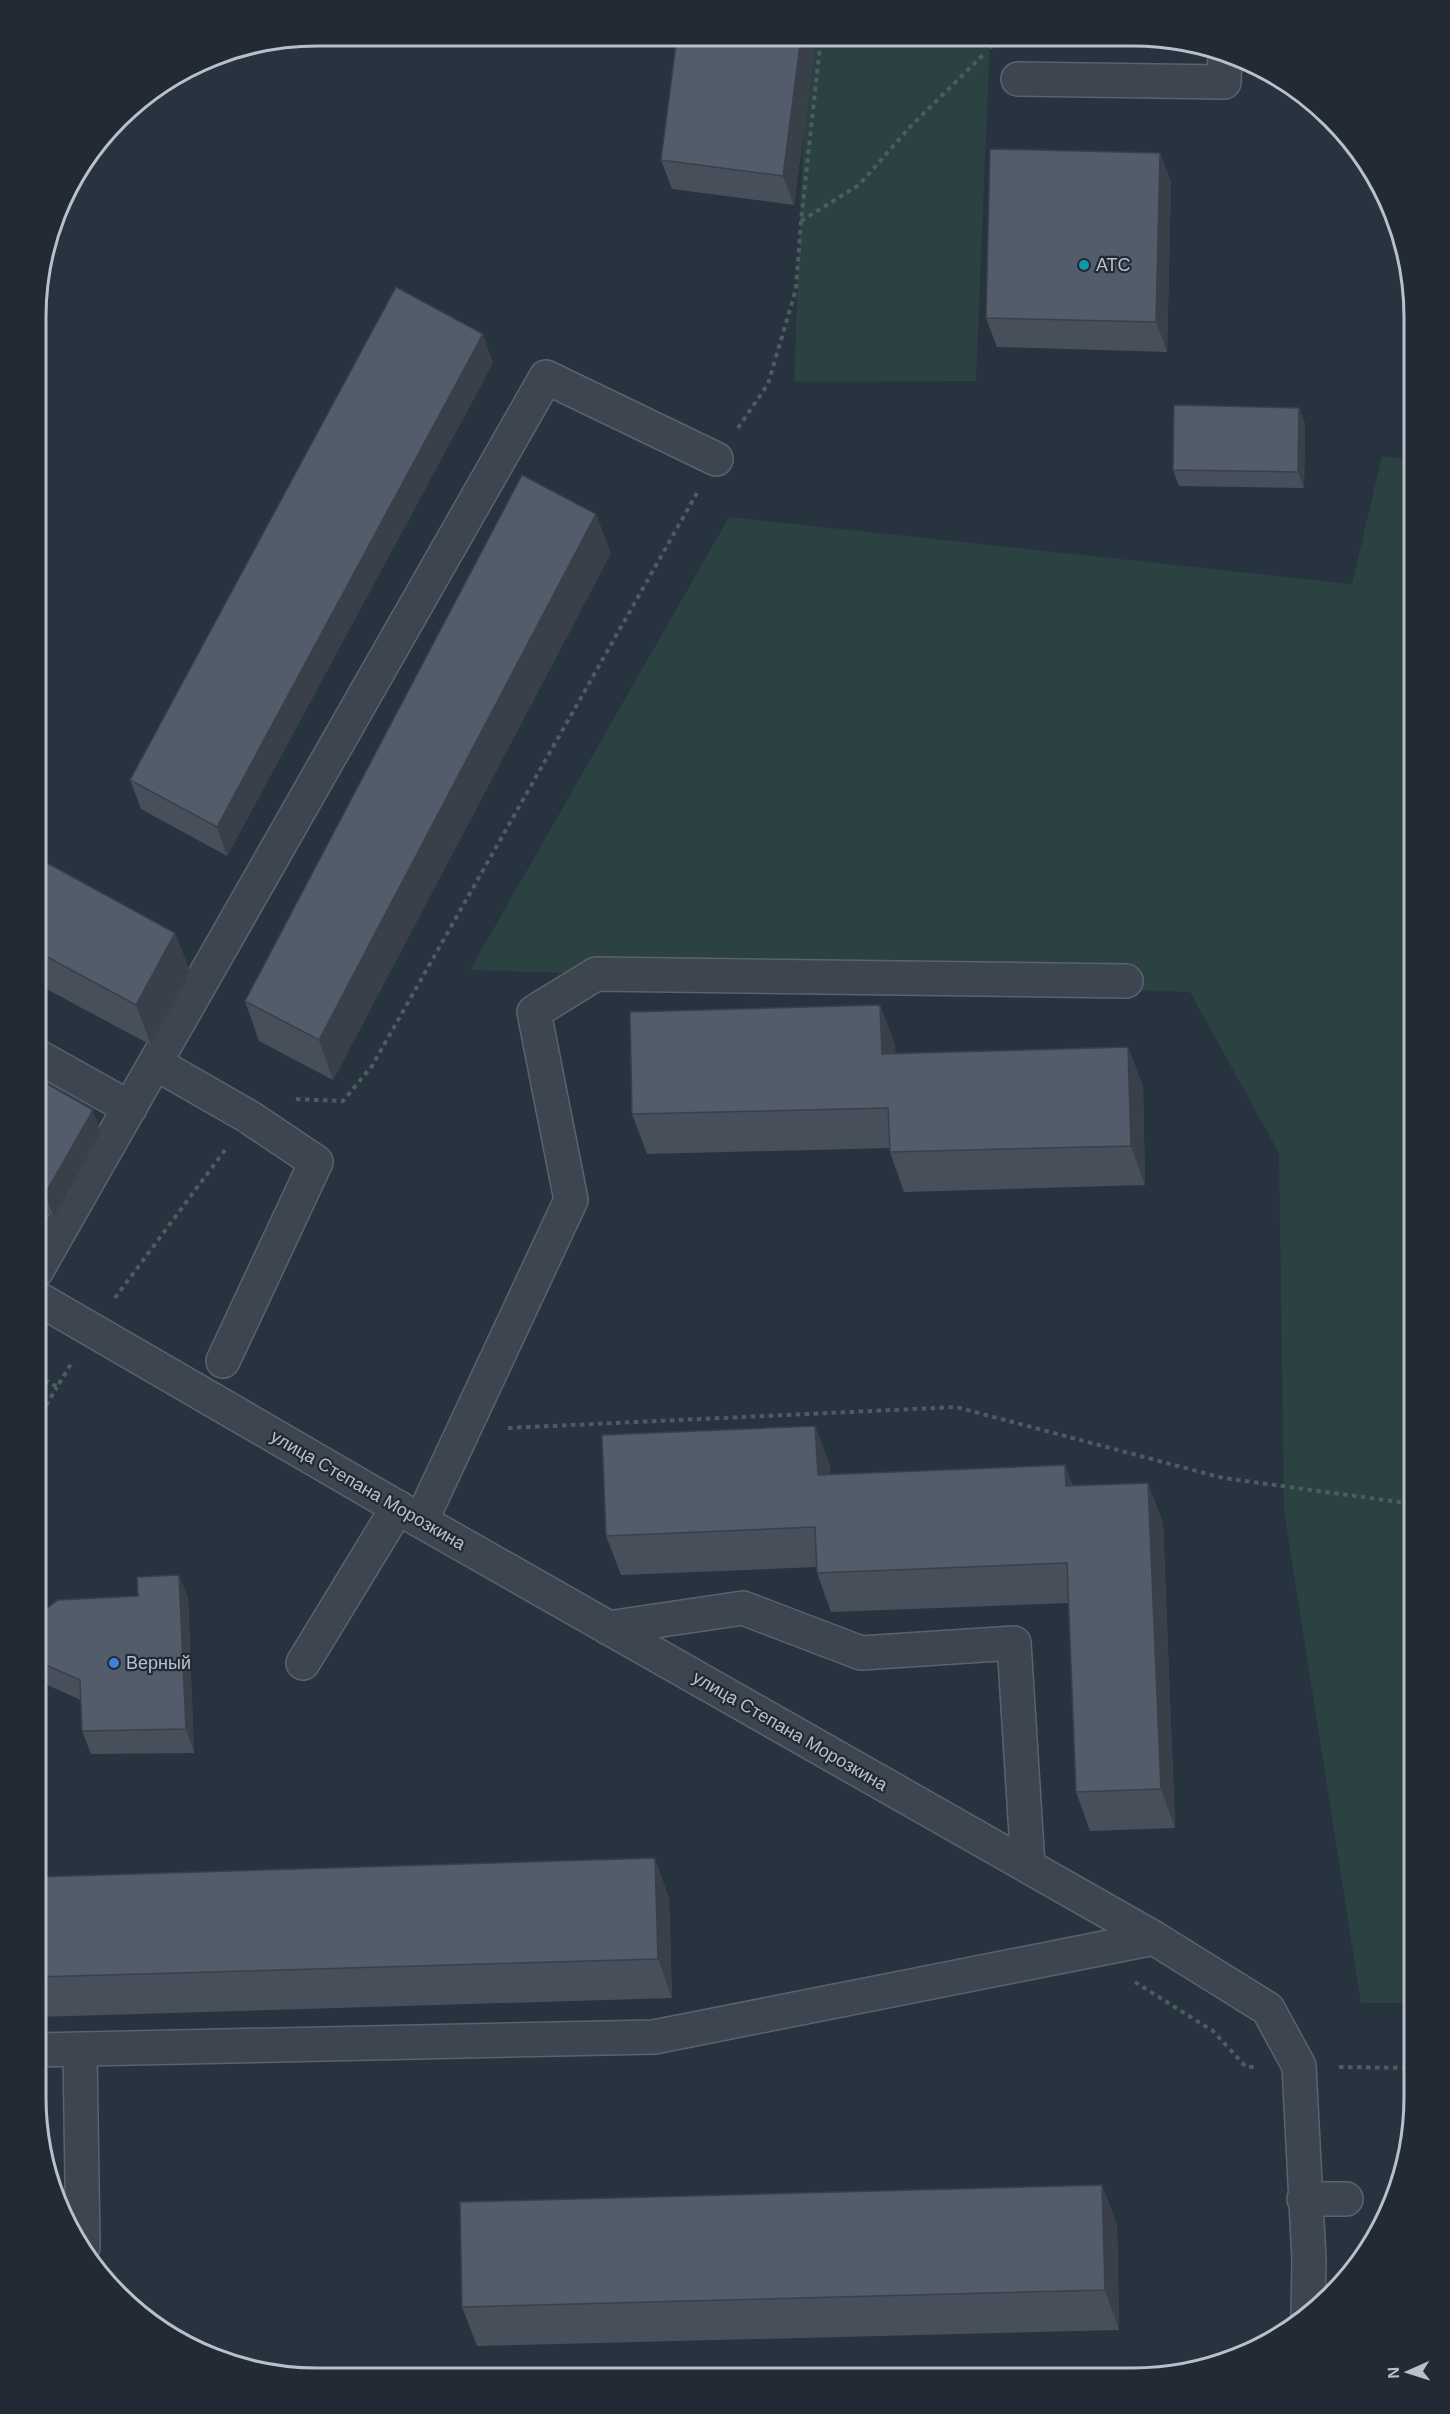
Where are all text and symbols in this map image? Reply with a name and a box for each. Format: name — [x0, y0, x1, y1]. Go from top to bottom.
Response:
place label: АТС — [1096, 255, 1131, 275]
marker: АТС — [1077, 258, 1091, 272]
street label: улица Степана Морозкина — [267, 1426, 470, 1555]
place label: Верный — [126, 1653, 191, 1673]
marker: Верный — [107, 1656, 121, 1670]
street label: улица Степана Морозкина — [689, 1667, 892, 1796]
north arrow — [1378, 2342, 1438, 2402]
text: N — [1385, 2367, 1402, 2379]

